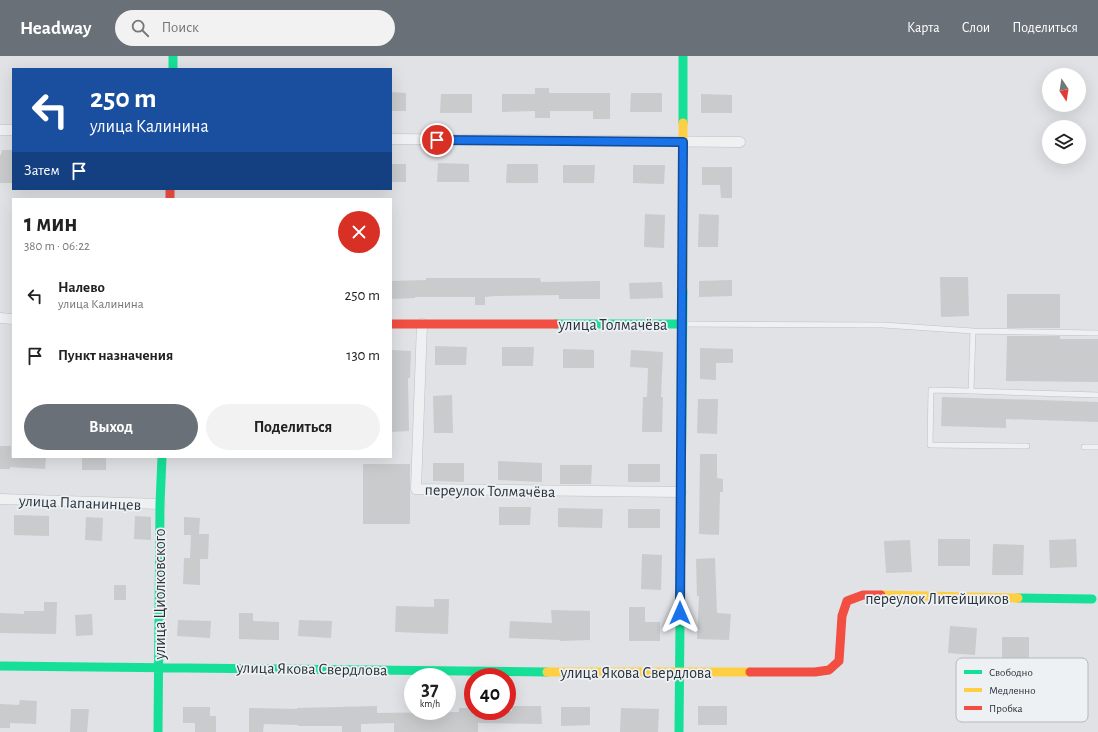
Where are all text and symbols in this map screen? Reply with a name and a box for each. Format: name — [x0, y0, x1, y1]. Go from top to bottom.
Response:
search box — [115, 10, 395, 46]
icon: search — [129, 17, 151, 39]
text: Headway — [20, 19, 91, 38]
text: Поиск — [161, 20, 199, 35]
text: Карта — [907, 21, 940, 35]
text: Слои — [962, 21, 990, 35]
text: Поделиться — [1012, 21, 1078, 35]
north arrow — [1042, 68, 1086, 112]
map controls — [1042, 68, 1086, 164]
icon: left — [24, 84, 76, 136]
text: 250 m — [90, 85, 157, 113]
text: улица Калинина — [90, 118, 209, 136]
button: layers — [1042, 120, 1086, 164]
pin — [420, 123, 454, 157]
icon: arrive — [426, 129, 448, 151]
icon: arrive — [68, 160, 90, 182]
text: Затем — [24, 163, 60, 178]
button: close — [338, 211, 380, 253]
text: 1 мин — [24, 212, 78, 236]
text: 380 m · 06:22 — [24, 240, 90, 253]
text: Налево — [58, 280, 105, 295]
icon: left — [24, 285, 46, 307]
text: 250 m — [345, 288, 380, 303]
text: улица Калинина — [58, 298, 144, 311]
street label: улица Толмачёва — [558, 317, 667, 334]
icon: arrive — [24, 345, 46, 367]
text: Пункт назначения — [58, 348, 173, 363]
text: 130 m — [346, 348, 380, 363]
button: Выход — [24, 404, 198, 450]
button: Поделиться — [206, 404, 380, 450]
street label: переулок Толмачёва — [424, 482, 555, 501]
street label: улица Папанинцев — [18, 493, 141, 514]
street label: улица Циолковского — [152, 528, 169, 661]
street label: переулок Литейщиков — [865, 591, 1009, 608]
position arrow — [659, 592, 701, 634]
legend — [956, 658, 1088, 722]
street label: улица Якова Свердлова — [235, 660, 388, 679]
street label: улица Якова Свердлова — [559, 665, 712, 682]
text: Свободно — [989, 667, 1033, 678]
speed limit sign: 40 — [464, 668, 516, 720]
text: 37 — [421, 679, 439, 699]
text: Медленно — [989, 685, 1036, 696]
text: km/h — [420, 699, 440, 709]
text: Пробка — [989, 703, 1022, 714]

